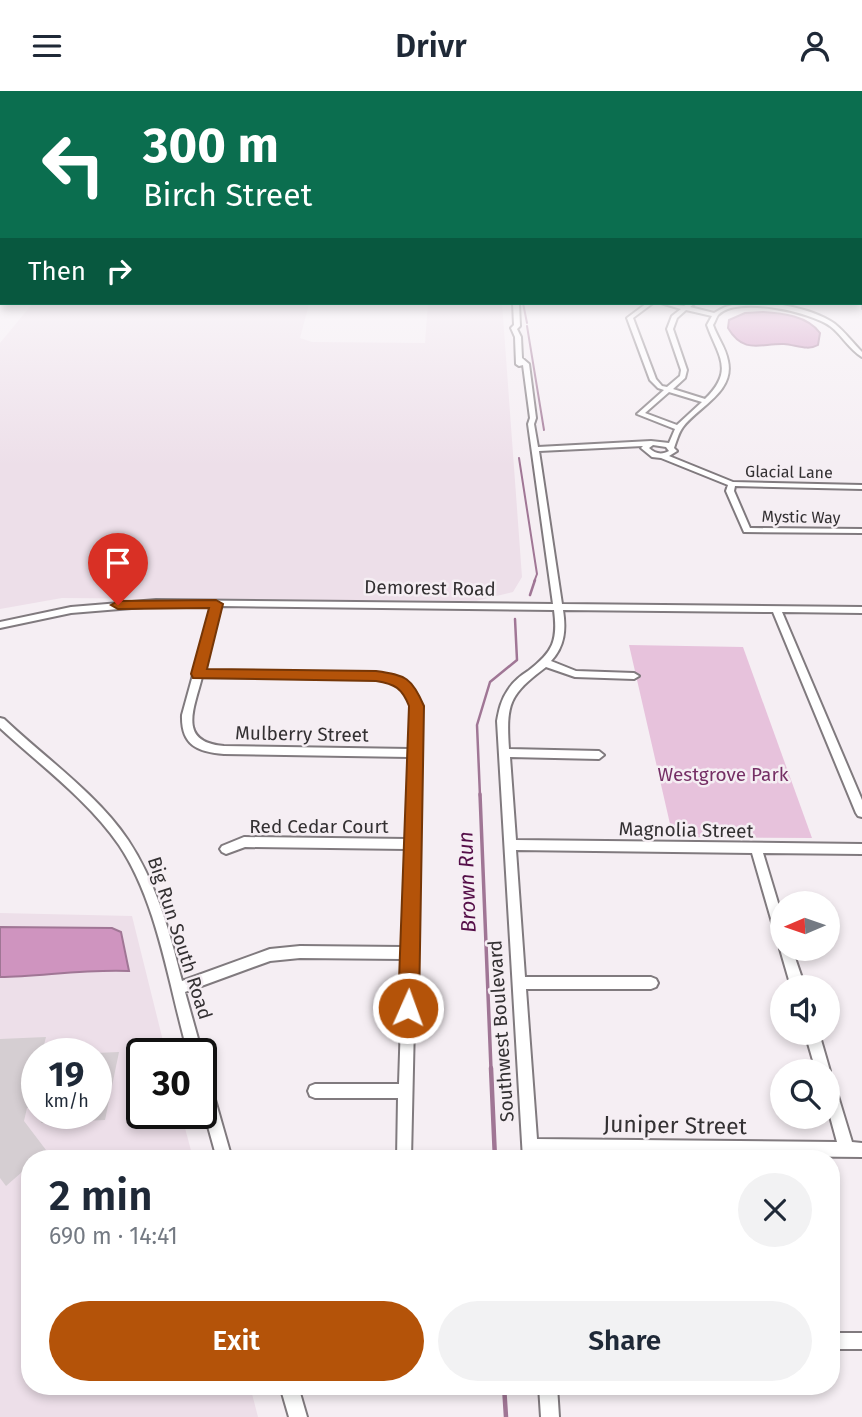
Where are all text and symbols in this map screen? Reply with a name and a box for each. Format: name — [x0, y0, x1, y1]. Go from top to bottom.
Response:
icon: menu — [28, 27, 66, 65]
text: Drivr — [395, 27, 467, 65]
icon: person — [796, 27, 834, 65]
text: 300 m — [143, 116, 279, 175]
icon: left — [28, 119, 119, 210]
text: Birch Street — [143, 176, 312, 214]
icon: right — [100, 252, 138, 290]
text: Then — [28, 256, 86, 287]
street label: Glacial Lane — [745, 462, 833, 482]
street label: Mystic Way — [761, 507, 841, 527]
pin — [88, 533, 148, 605]
icon: arrive — [99, 544, 137, 582]
street label: Demorest Road — [364, 575, 496, 601]
street label: Mulberry Street — [235, 721, 369, 747]
park label: Westgrove Park — [657, 763, 789, 786]
street label: Red Cedar Court — [249, 815, 389, 838]
street label: Magnolia Street — [618, 817, 754, 843]
water label: Brown Run — [452, 831, 482, 933]
street label: Big Run South Road — [143, 854, 217, 1022]
north arrow — [770, 891, 840, 961]
map controls — [770, 891, 840, 1129]
street label: Southwest Boulevard — [483, 939, 519, 1123]
position arrow — [371, 971, 445, 1045]
button: sound — [770, 975, 840, 1045]
speed limit sign: 30 — [126, 1038, 217, 1129]
text: 19 — [49, 1053, 84, 1095]
button: search — [770, 1059, 840, 1129]
text: km/h — [44, 1090, 89, 1112]
street label: Juniper Street — [603, 1110, 748, 1140]
text: 2 min — [49, 1171, 153, 1221]
button: close — [738, 1173, 812, 1247]
text: 690 m · 14:41 — [49, 1222, 178, 1250]
button: Exit — [49, 1301, 424, 1381]
button: Share — [438, 1301, 812, 1381]

